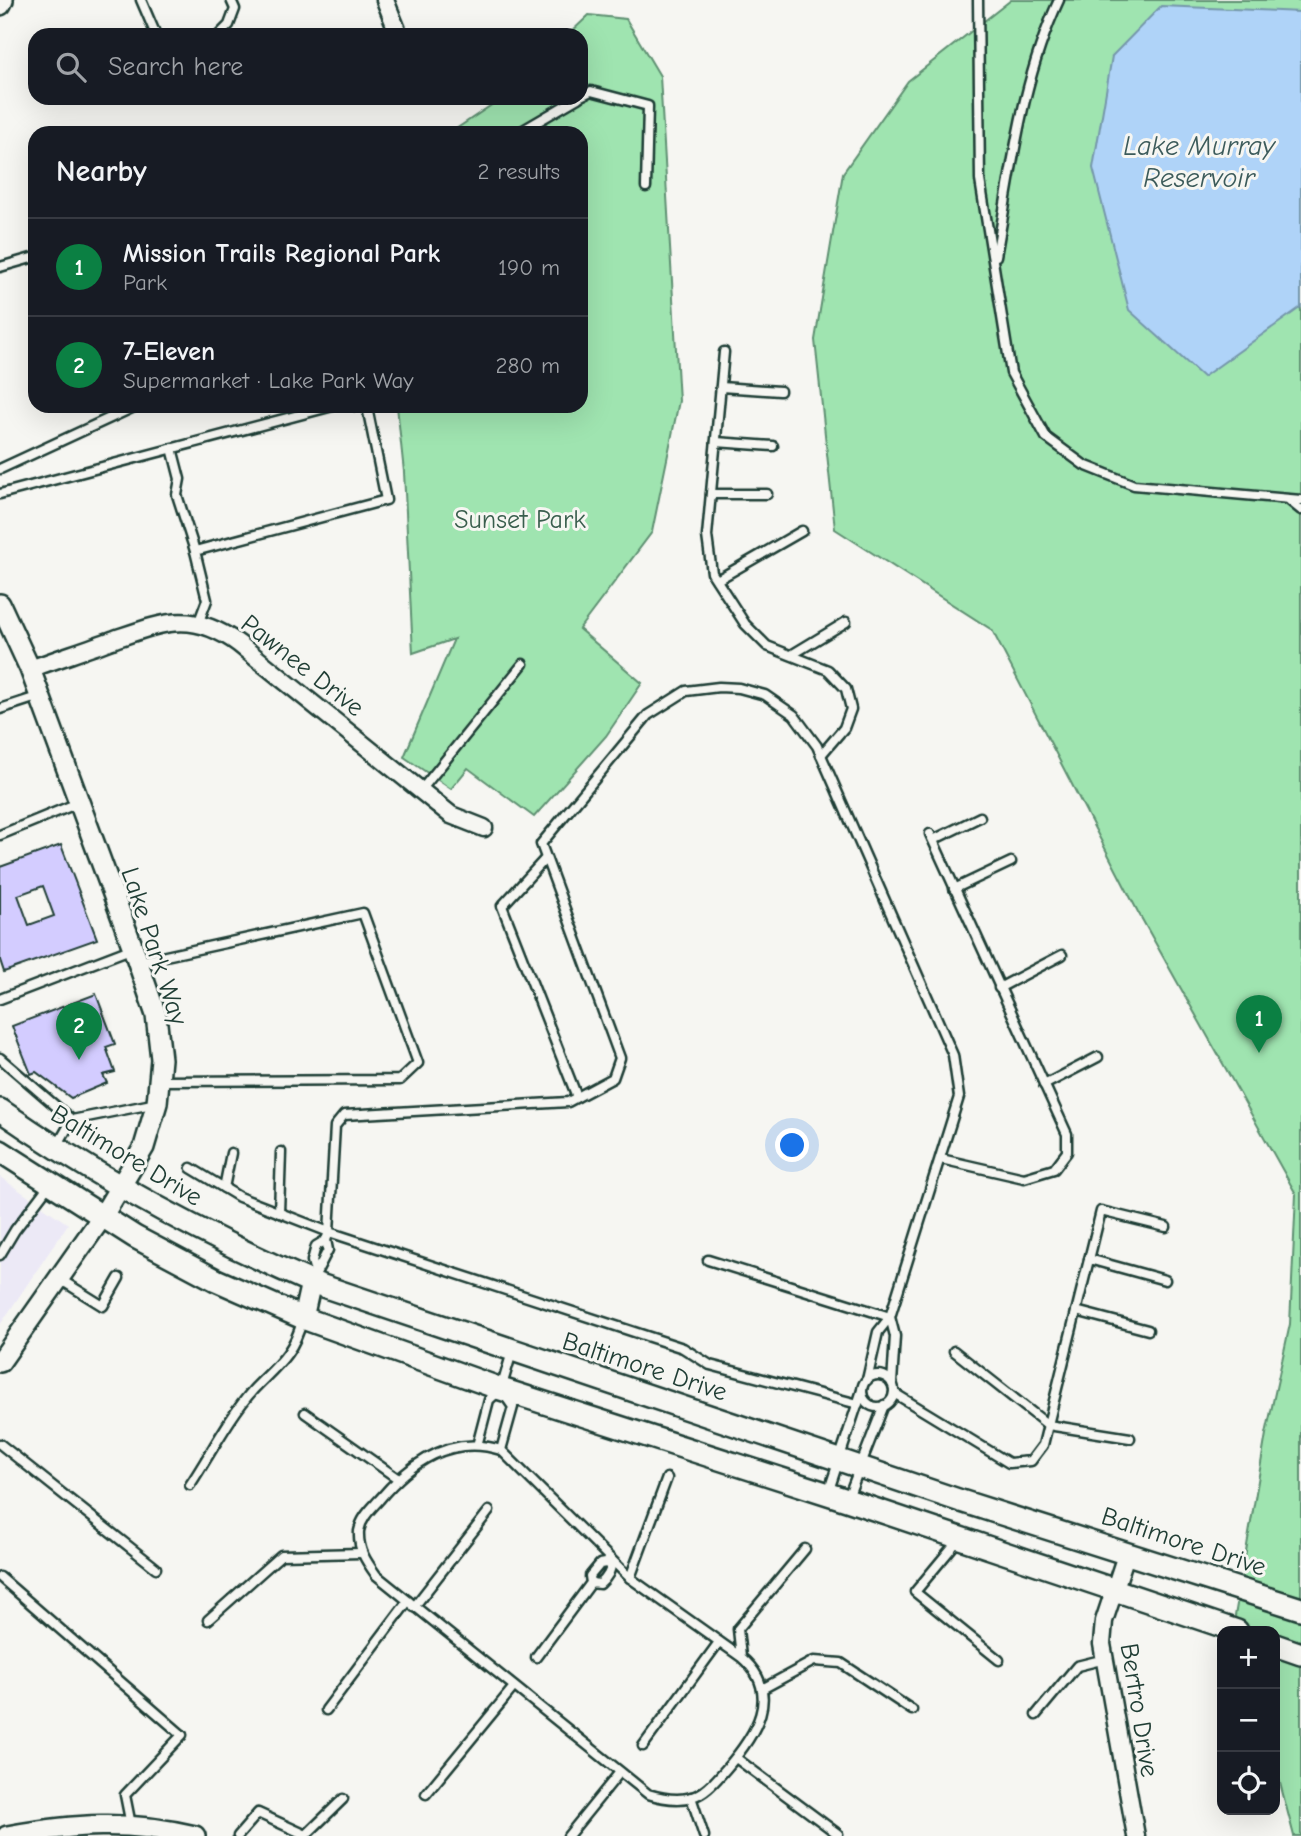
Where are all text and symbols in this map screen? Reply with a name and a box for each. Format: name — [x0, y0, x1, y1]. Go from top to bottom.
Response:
search box — [28, 28, 588, 105]
icon: search — [52, 48, 90, 86]
text: Search here — [108, 52, 243, 82]
water label: Lake Murray Reservoir — [1123, 130, 1276, 194]
text: Nearby — [56, 154, 147, 189]
text: 2 results — [478, 158, 560, 185]
text: Mission Trails Regional Park — [123, 239, 440, 269]
text: 1 — [74, 254, 84, 281]
text: 190 m — [498, 254, 560, 281]
text: Park — [123, 269, 167, 296]
text: 7-Eleven — [123, 337, 215, 367]
text: 2 — [73, 352, 85, 379]
text: 280 m — [495, 352, 560, 379]
text: Supermarket · Lake Park Way — [123, 367, 414, 394]
park label: Sunset Park — [454, 505, 586, 535]
street label: Pawnee Drive — [235, 609, 370, 723]
street label: Lake Park Way — [114, 864, 194, 1029]
pin: 1 — [1236, 995, 1282, 1053]
pin: 2 — [56, 1002, 102, 1060]
street label: Baltimore Drive — [45, 1099, 208, 1213]
your location — [775, 1128, 809, 1162]
street label: Baltimore Drive — [559, 1326, 731, 1408]
street label: Baltimore Drive — [1098, 1501, 1270, 1583]
map controls — [1217, 1626, 1280, 1815]
button: + — [1217, 1626, 1280, 1689]
street label: Bertro Drive — [1114, 1641, 1164, 1779]
button: − — [1217, 1689, 1280, 1752]
button: locate — [1217, 1752, 1280, 1815]

